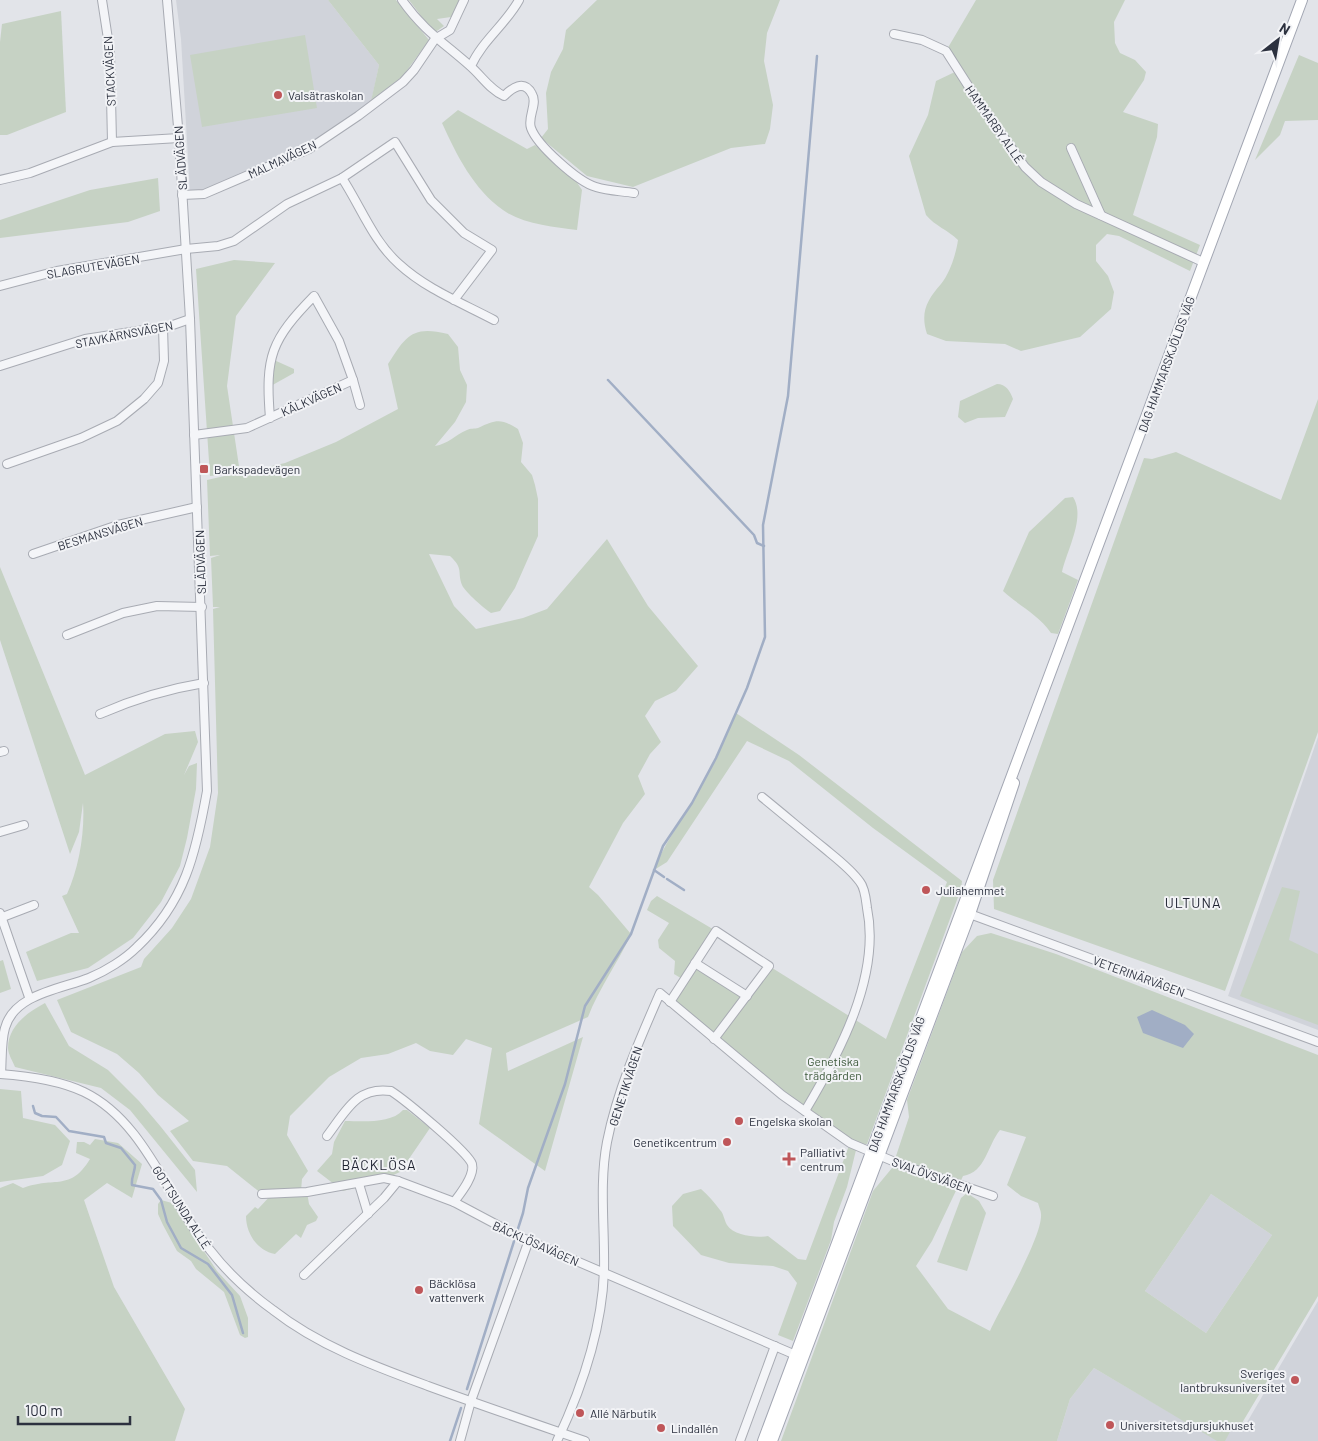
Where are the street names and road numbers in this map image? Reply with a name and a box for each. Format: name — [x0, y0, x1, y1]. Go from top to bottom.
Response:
street label: STACKVÄGEN — [100, 35, 118, 107]
street label: HAMMARBY ALLÉ — [963, 82, 1027, 166]
street label: SLÄDVÄGEN — [171, 125, 189, 191]
street label: MALMAVÄGEN — [246, 137, 318, 181]
street label: SLAGRUTEVÄGEN — [45, 251, 141, 281]
street label: DAG HAMMARSKJÖLDS VÄG — [1135, 294, 1197, 434]
street label: STAVKÄRNSVÄGEN — [74, 318, 174, 350]
street label: KÄLKVÄGEN — [278, 379, 344, 419]
street label: BESMANSVÄGEN — [56, 513, 144, 553]
street label: SLÄDVÄGEN — [192, 529, 208, 595]
street label: VETERINÄRVÄGEN — [1091, 953, 1187, 999]
street label: DAG HAMMARSKJÖLDS VÄG — [865, 1014, 927, 1154]
street label: GENETIKVÄGEN — [606, 1044, 644, 1128]
street label: SVALÖVSVÄGEN — [890, 1154, 974, 1196]
street label: GOTTSUNDA ALLÉ — [150, 1163, 214, 1251]
street label: BÄCKLÖSAVÄGEN — [491, 1218, 581, 1268]

